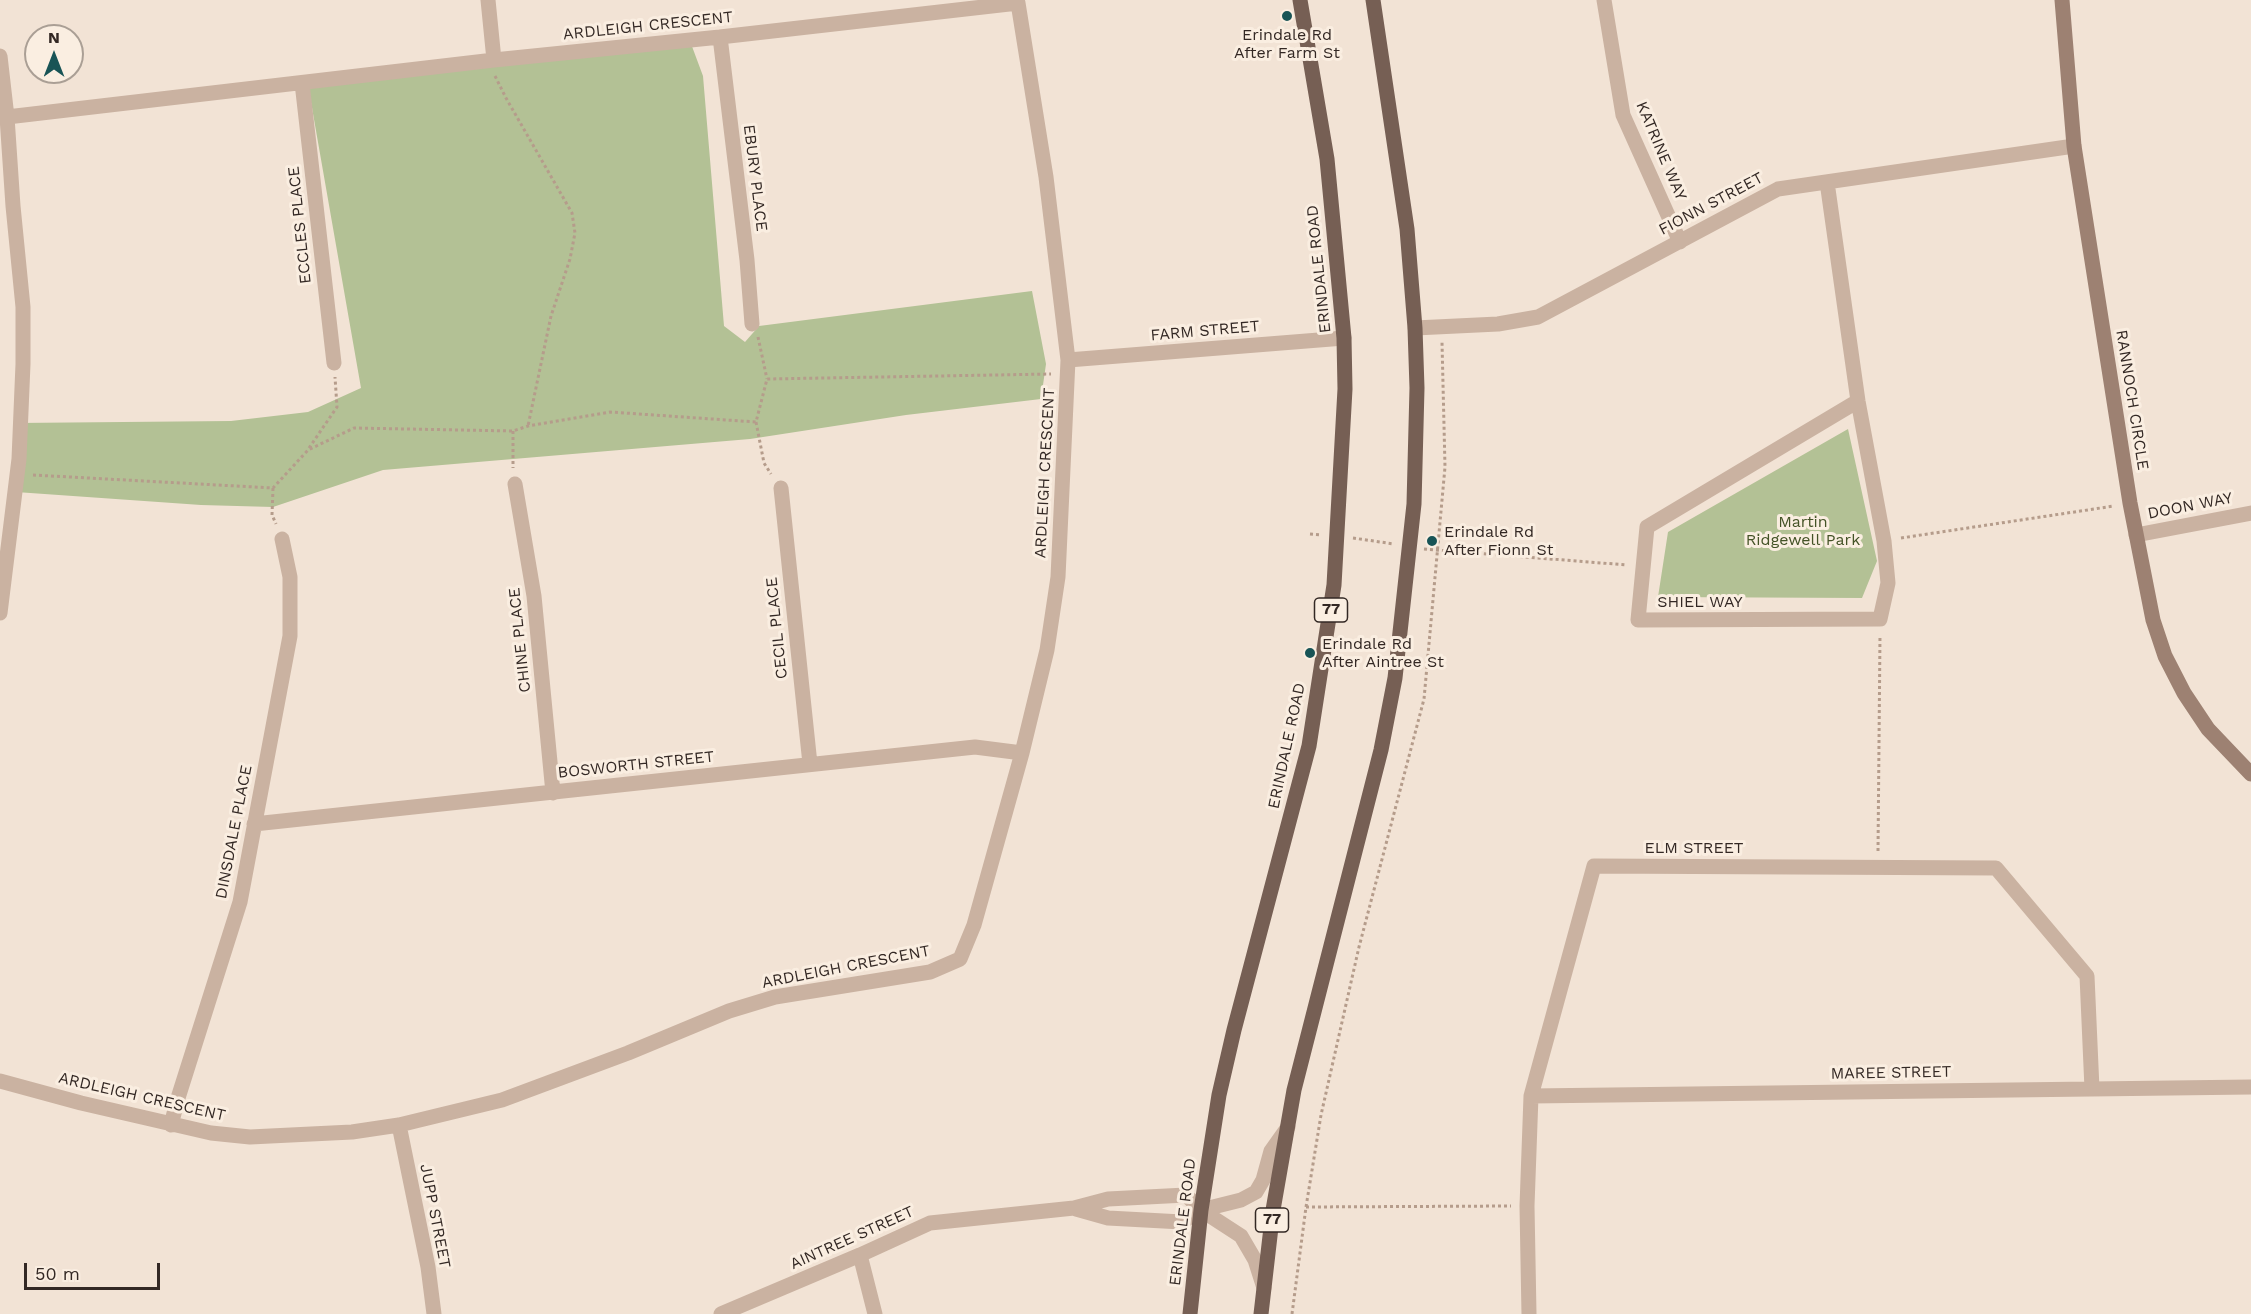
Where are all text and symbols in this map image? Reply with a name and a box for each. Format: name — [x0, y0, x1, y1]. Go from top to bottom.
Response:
street label: ARDLEIGH CRESCENT — [562, 8, 734, 44]
marker: Erindale Rd After Farm St — [1280, 9, 1294, 23]
north arrow — [24, 24, 84, 84]
place label: Erindale Rd After Farm St — [1234, 25, 1340, 63]
text: N — [48, 28, 60, 47]
street label: KATRINE WAY — [1632, 99, 1690, 203]
street label: EBURY PLACE — [739, 123, 771, 233]
street label: ECCLES PLACE — [284, 165, 316, 285]
street label: FIONN STREET — [1655, 168, 1767, 240]
street label: ERINDALE ROAD — [1303, 204, 1335, 334]
street label: FARM STREET — [1150, 317, 1260, 345]
street label: RANNOCH CIRCLE — [2111, 328, 2153, 472]
street label: ARDLEIGH CRESCENT — [1031, 387, 1059, 559]
street label: DOON WAY — [2146, 488, 2234, 524]
park label: Martin Ridgewell Park — [1746, 512, 1860, 550]
place label: Erindale Rd After Fionn St — [1444, 522, 1553, 560]
marker: Erindale Rd After Fionn St — [1425, 534, 1439, 548]
street label: CECIL PLACE — [762, 576, 792, 680]
street label: CHINE PLACE — [505, 586, 535, 694]
street label: SHIEL WAY — [1657, 592, 1743, 612]
road number: 77 — [1314, 598, 1348, 622]
place label: Erindale Rd After Aintree St — [1322, 634, 1444, 672]
marker: Erindale Rd After Aintree St — [1303, 646, 1317, 660]
street label: ERINDALE ROAD — [1264, 681, 1310, 811]
street label: BOSWORTH STREET — [557, 747, 715, 783]
street label: DINSDALE PLACE — [212, 763, 256, 901]
street label: ELM STREET — [1644, 838, 1744, 858]
street label: ARDLEIGH CRESCENT — [760, 941, 932, 993]
street label: MAREE STREET — [1830, 1062, 1952, 1084]
street label: ARDLEIGH CRESCENT — [57, 1068, 227, 1126]
street label: ERINDALE ROAD — [1166, 1157, 1200, 1287]
street label: JUPP STREET — [416, 1162, 454, 1270]
street label: AINTREE STREET — [787, 1202, 917, 1274]
road number: 77 — [1256, 1208, 1288, 1232]
scale bar — [27, 1251, 164, 1289]
text: 50 m — [35, 1263, 80, 1284]

